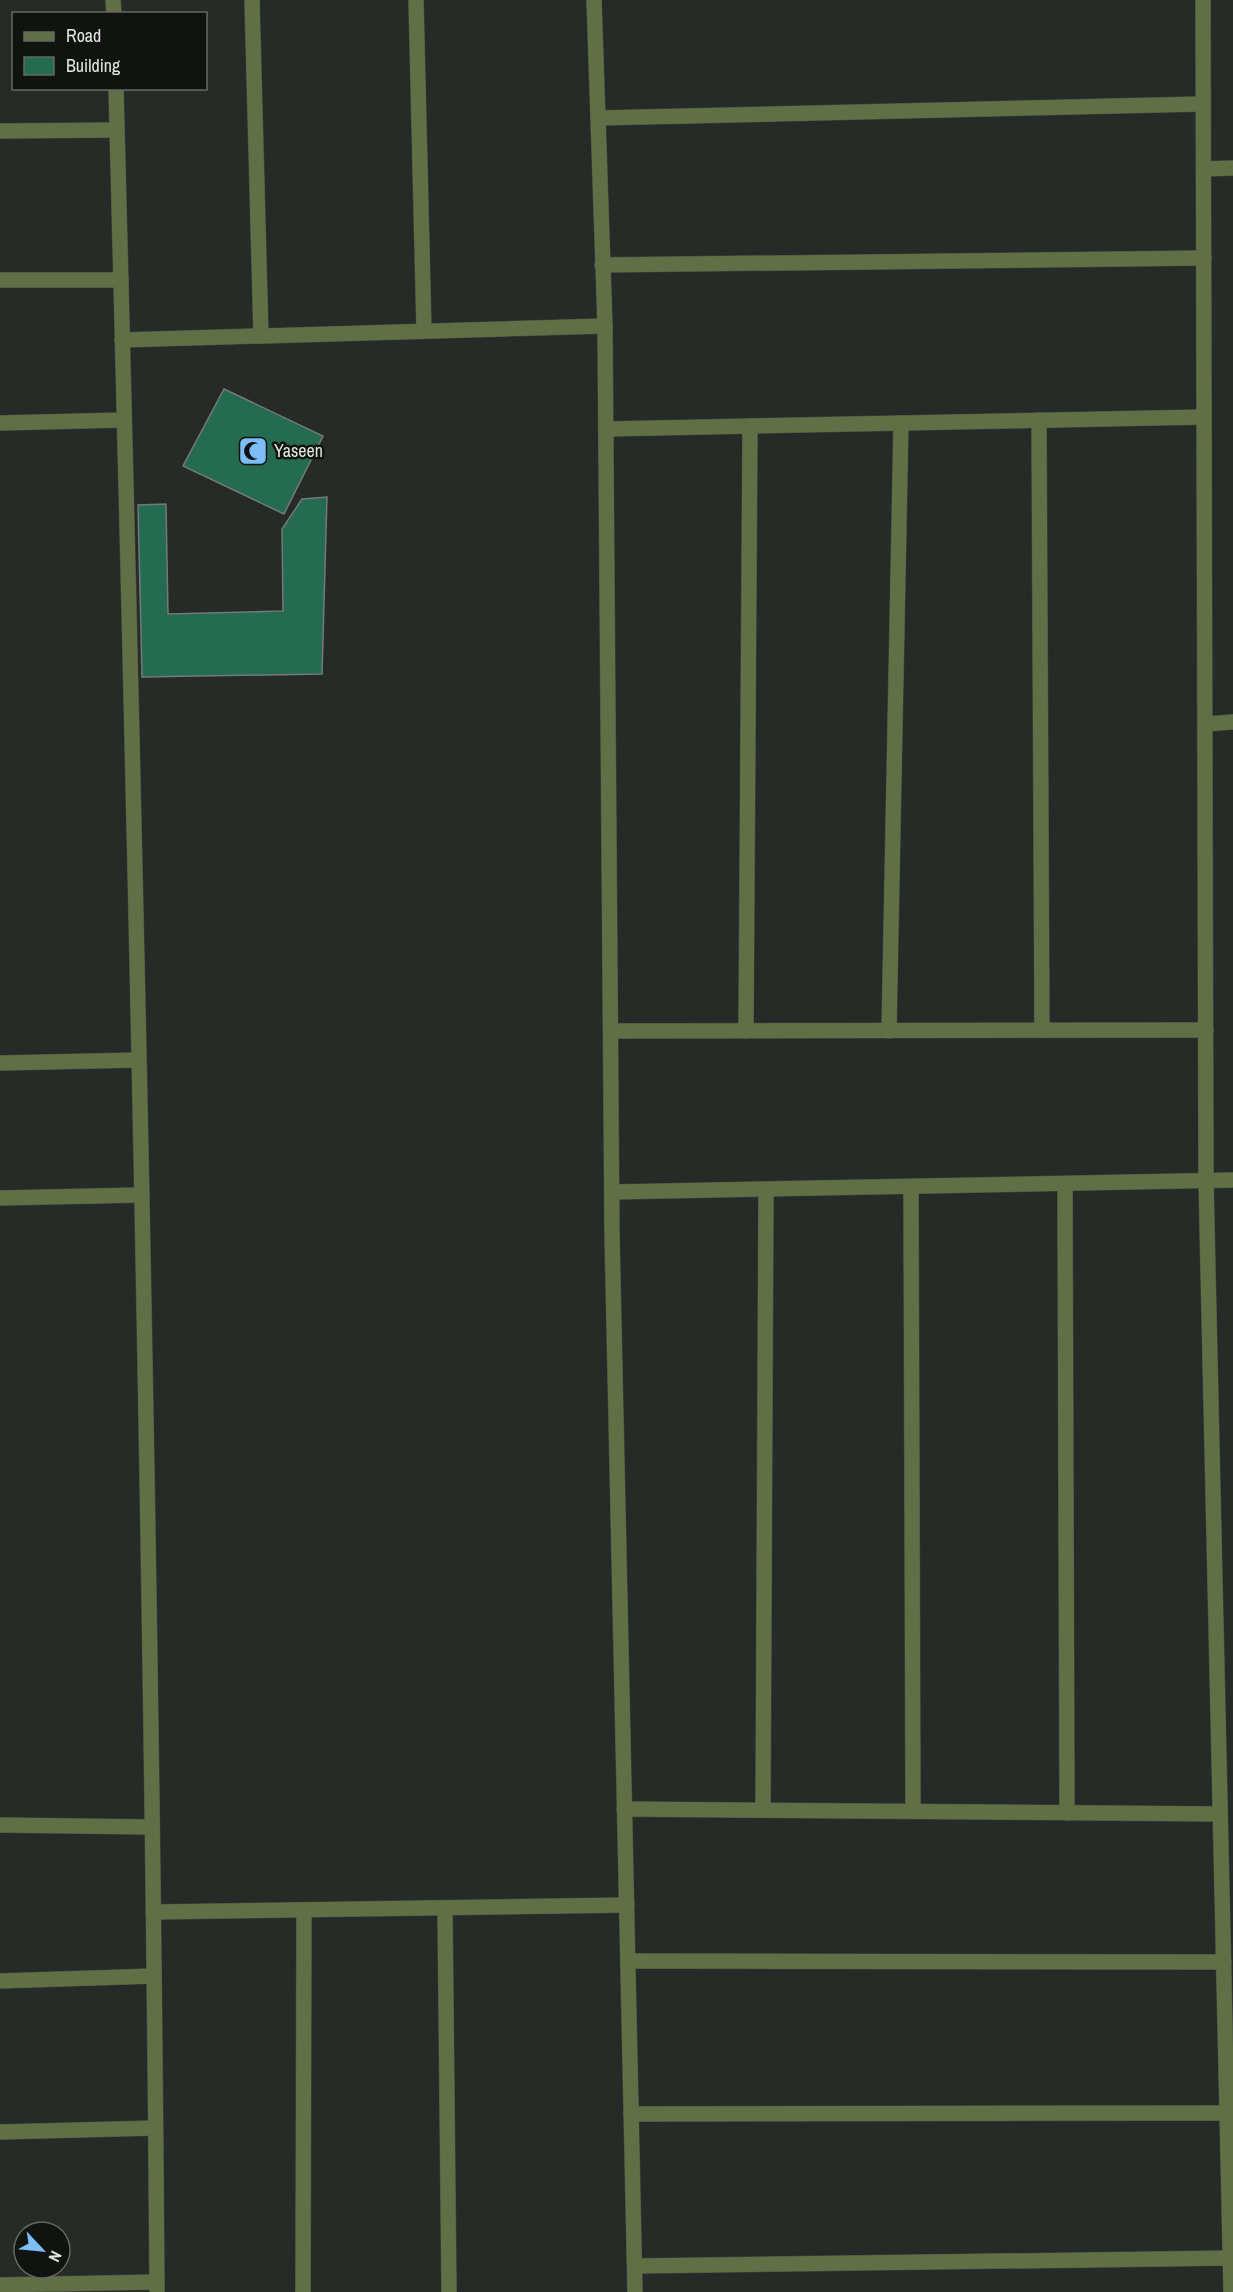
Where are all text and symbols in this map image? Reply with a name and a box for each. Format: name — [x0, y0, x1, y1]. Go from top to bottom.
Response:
legend — [12, 12, 207, 90]
text: Road — [66, 23, 101, 48]
text: Building — [66, 53, 121, 78]
mosque icon: Yaseen — [237, 435, 269, 467]
place label: Yaseen — [274, 438, 323, 463]
north arrow — [12, 2220, 72, 2280]
text: N — [44, 2247, 67, 2266]

